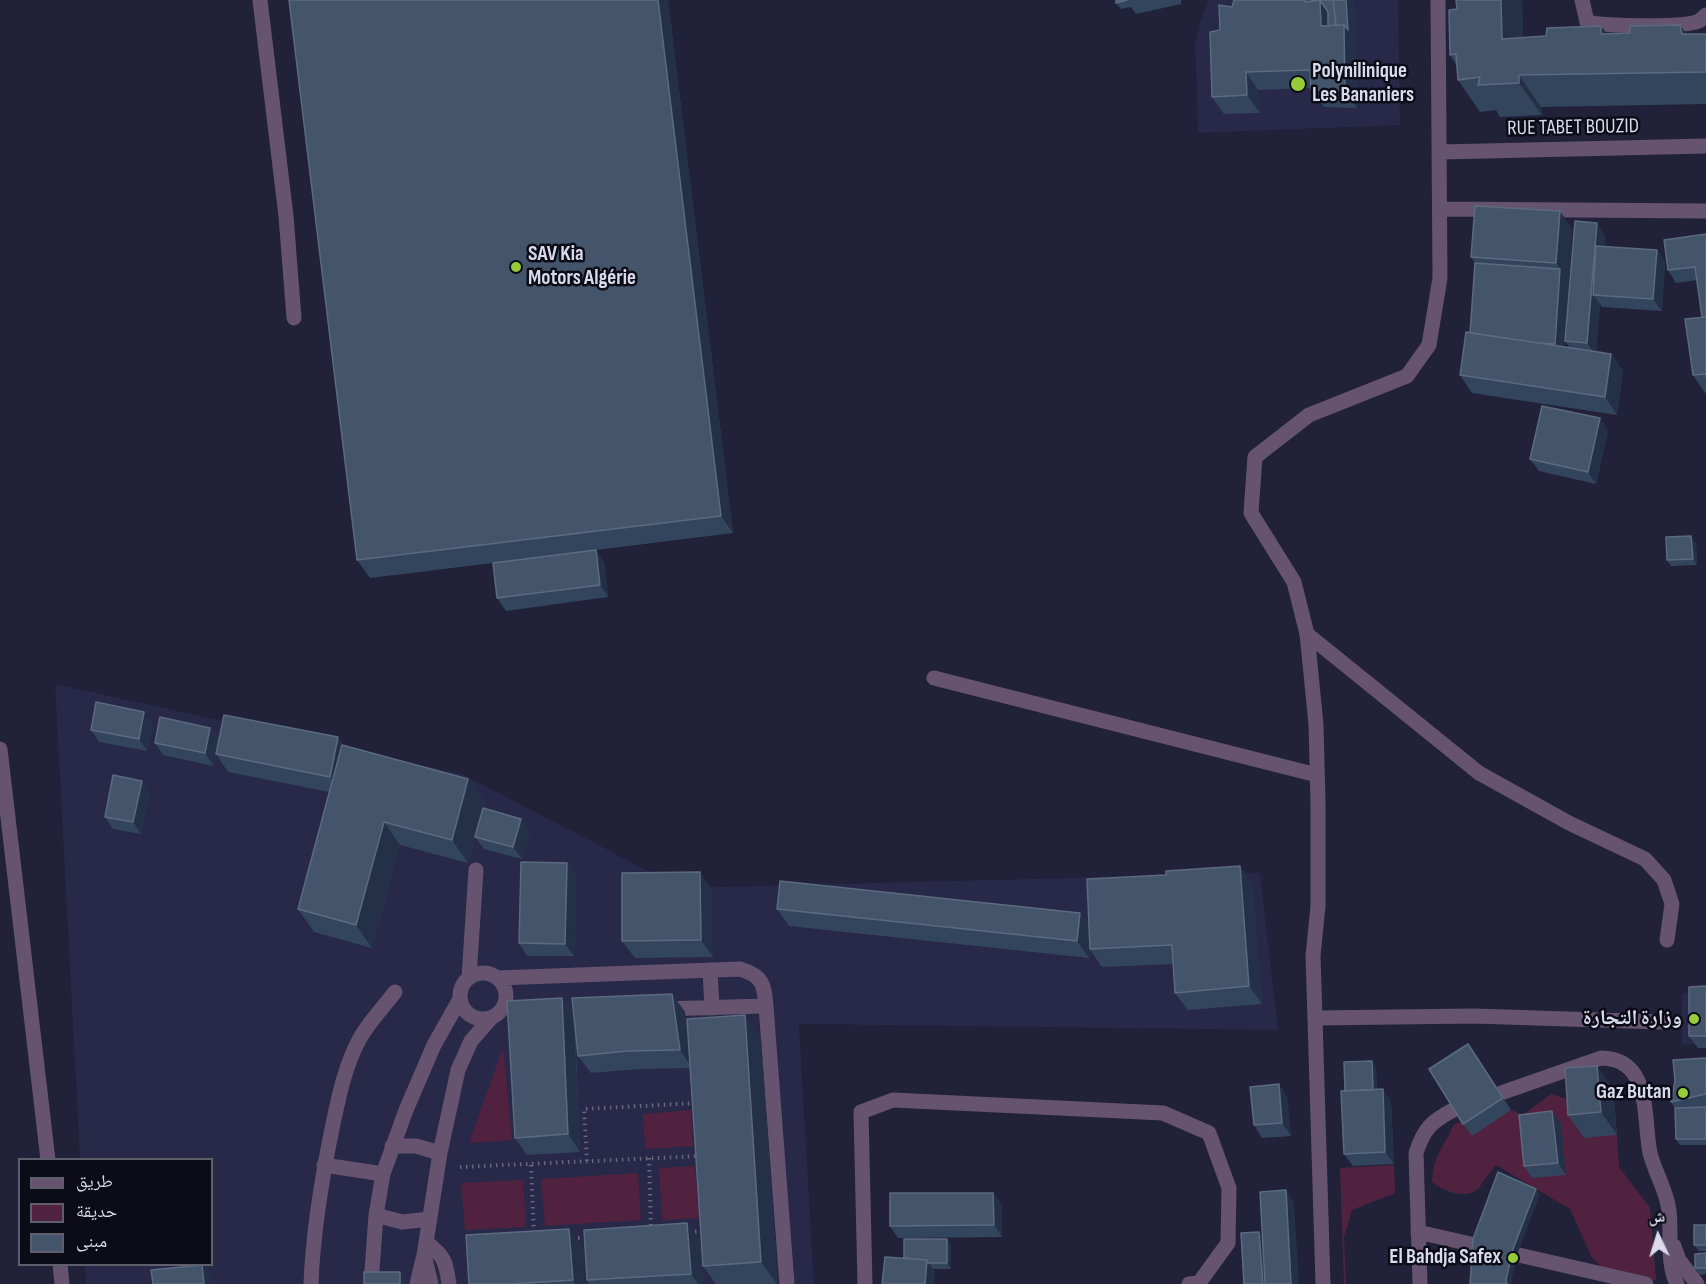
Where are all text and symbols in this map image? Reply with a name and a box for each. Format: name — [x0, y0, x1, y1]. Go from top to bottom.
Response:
place label: Polynilinique Les Bananiers — [1312, 59, 1414, 109]
marker: Polynilinique Les Bananiers — [1289, 75, 1307, 93]
street label: RUE TABET BOUZID — [1507, 114, 1639, 142]
place label: SAV Kia Motors Algérie — [528, 242, 636, 292]
marker: SAV Kia Motors Algérie — [509, 260, 523, 274]
place label: وزارة التجارة — [1583, 1006, 1682, 1032]
marker: وزارة التجارة — [1687, 1012, 1701, 1026]
place label: Gaz Butan — [1596, 1080, 1671, 1106]
marker: Gaz Butan — [1676, 1086, 1690, 1100]
legend — [18, 1158, 213, 1266]
text: طريق — [76, 1171, 113, 1192]
text: حديقة — [76, 1201, 117, 1222]
north arrow — [1628, 1206, 1688, 1266]
text: ش — [1648, 1207, 1666, 1228]
text: مبنى — [76, 1231, 107, 1252]
place label: El Bahdja Safex — [1389, 1245, 1501, 1271]
marker: El Bahdja Safex — [1506, 1251, 1520, 1265]

